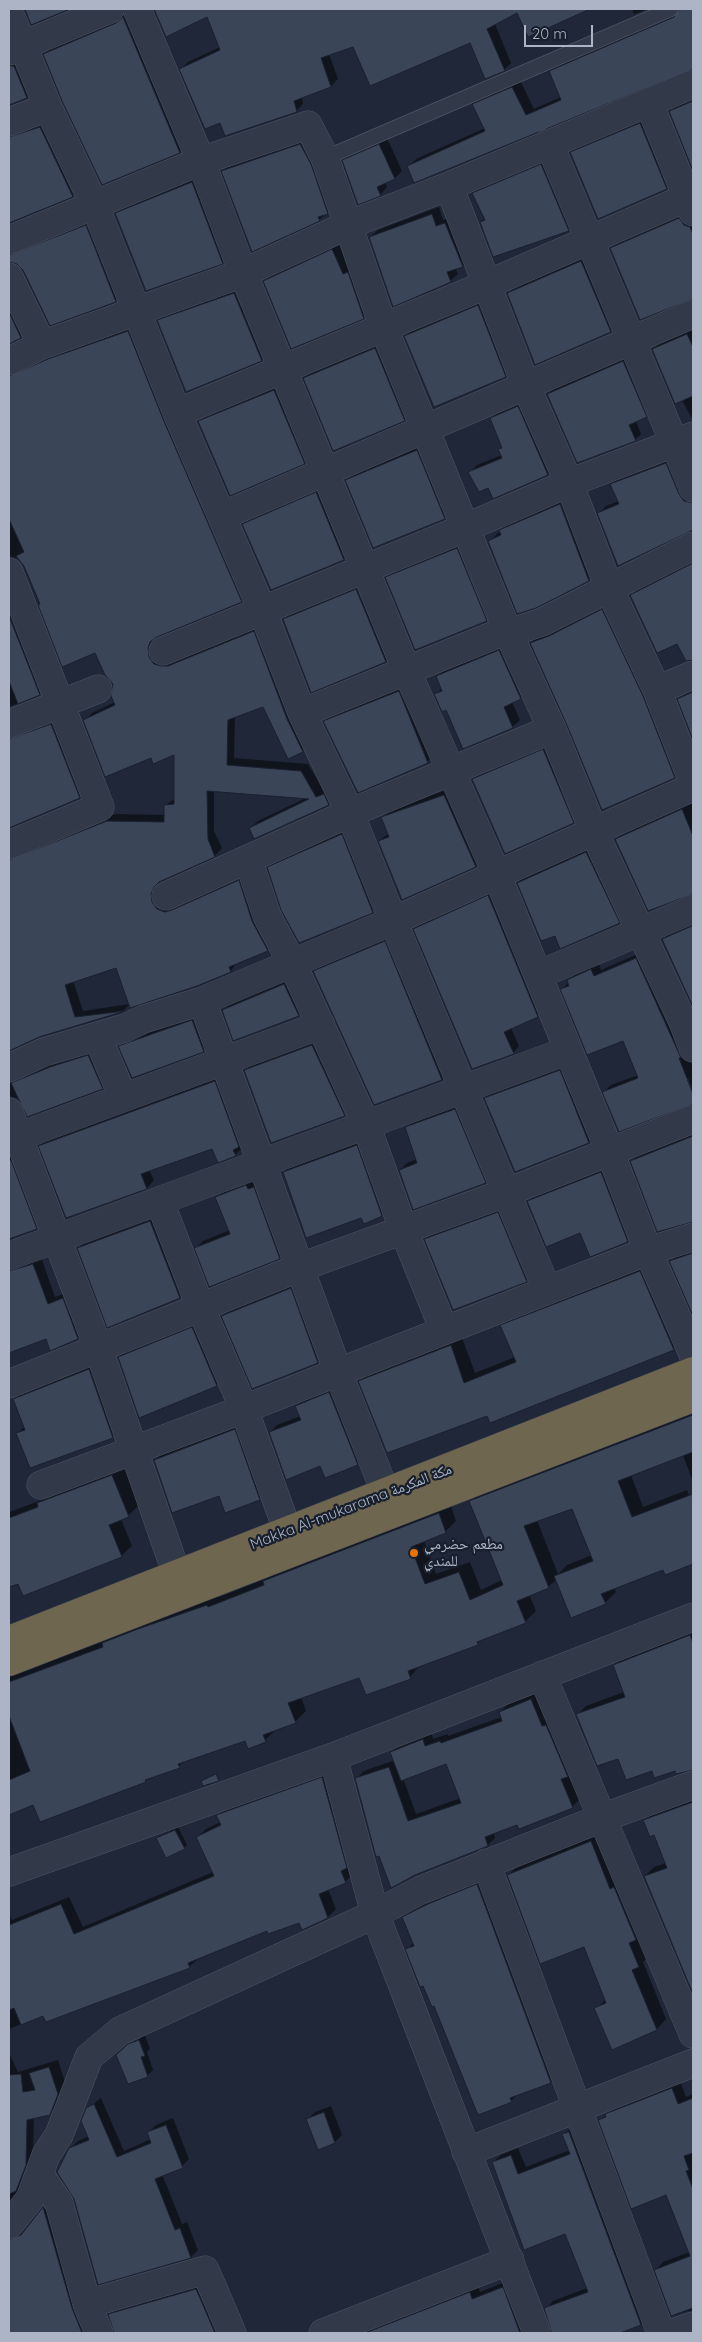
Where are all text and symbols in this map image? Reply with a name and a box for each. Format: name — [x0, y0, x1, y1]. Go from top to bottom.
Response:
scale bar — [527, 15, 596, 47]
text: 20 m — [532, 24, 567, 43]
street label: Makka Al-mukarama مكة المكرمة — [248, 1460, 454, 1554]
place label: مطعم حضرمي للمندي — [424, 1535, 503, 1570]
marker: مطعم حضرمي للمندي — [408, 1547, 420, 1559]

